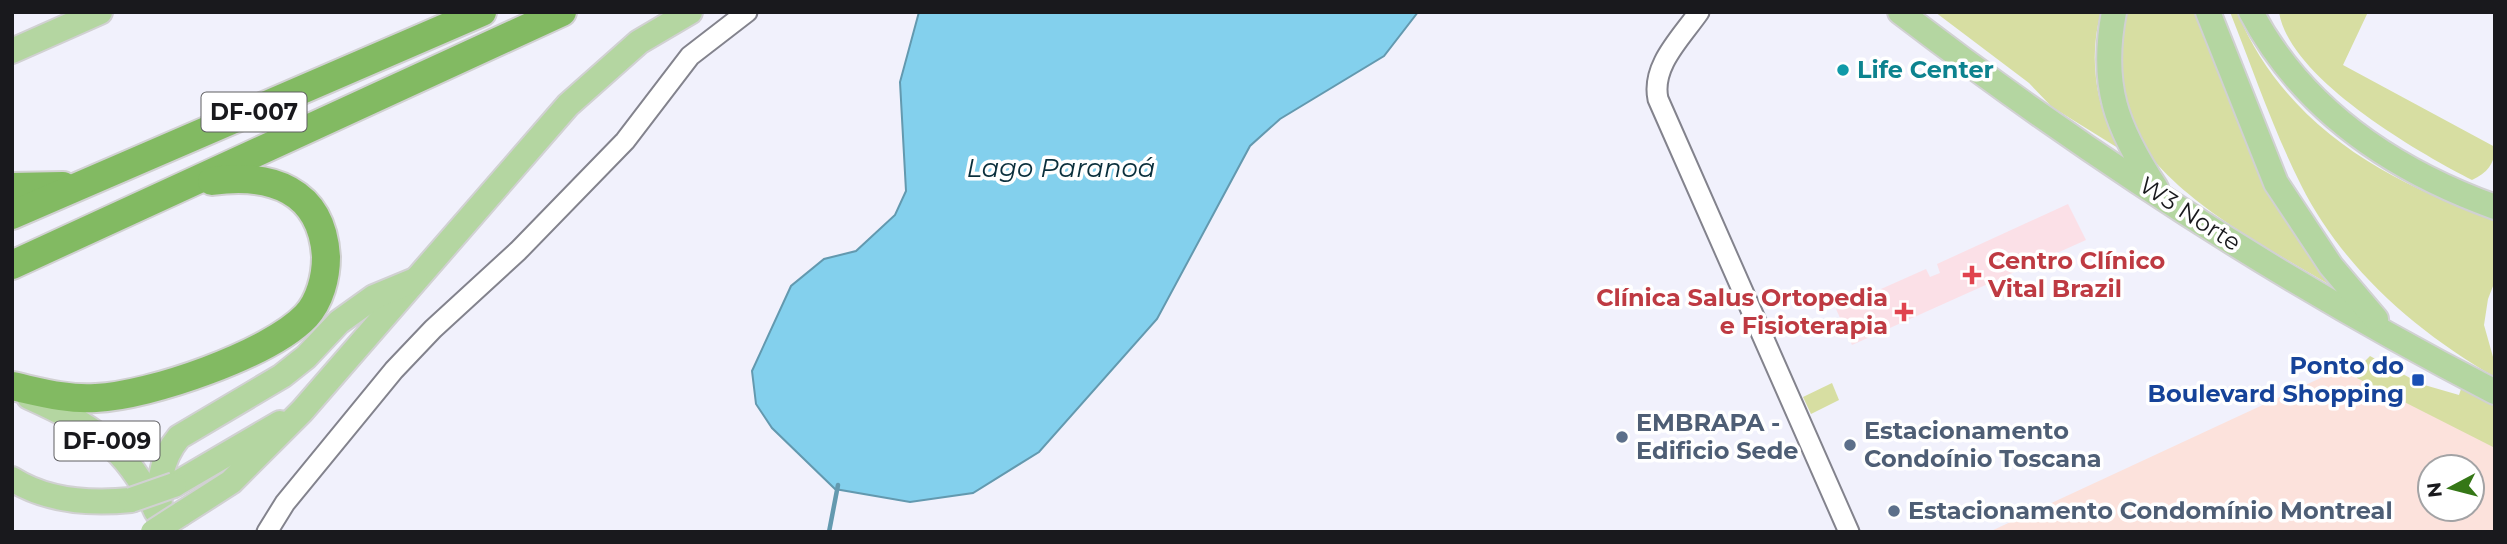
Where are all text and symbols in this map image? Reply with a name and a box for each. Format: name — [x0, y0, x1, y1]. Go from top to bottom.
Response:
place label: Life Center — [1857, 55, 1994, 84]
marker: Life Center — [1835, 62, 1851, 78]
road number: DF-007 — [202, 92, 306, 132]
water label: Lago Paranoá — [967, 152, 1155, 184]
street label: W3 Norte — [2134, 170, 2246, 257]
place label: Centro Clínico Vital Brazil — [1987, 246, 2165, 303]
marker: Centro Clínico Vital Brazil — [1962, 265, 1982, 285]
place label: Clínica Salus Ortopedia e Fisioterapia — [1596, 283, 1888, 340]
marker: Clínica Salus Ortopedia e Fisioterapia — [1894, 302, 1914, 322]
place label: Ponto do Boulevard Shopping — [2148, 351, 2404, 408]
marker: Ponto do Boulevard Shopping — [2410, 372, 2426, 388]
place label: EMBRAPA - Edificio Sede — [1636, 408, 1798, 465]
place label: Estacionamento Condoínio Toscana — [1864, 416, 2102, 473]
road number: DF-009 — [55, 422, 160, 461]
marker: EMBRAPA - Edificio Sede — [1614, 429, 1630, 445]
marker: Estacionamento Condoínio Toscana — [1842, 437, 1858, 453]
north arrow — [2416, 453, 2486, 523]
text: N — [2422, 481, 2447, 499]
place label: Estacionamento Condomínio Montreal — [1908, 496, 2393, 525]
marker: Estacionamento Condomínio Montreal — [1886, 503, 1902, 519]

